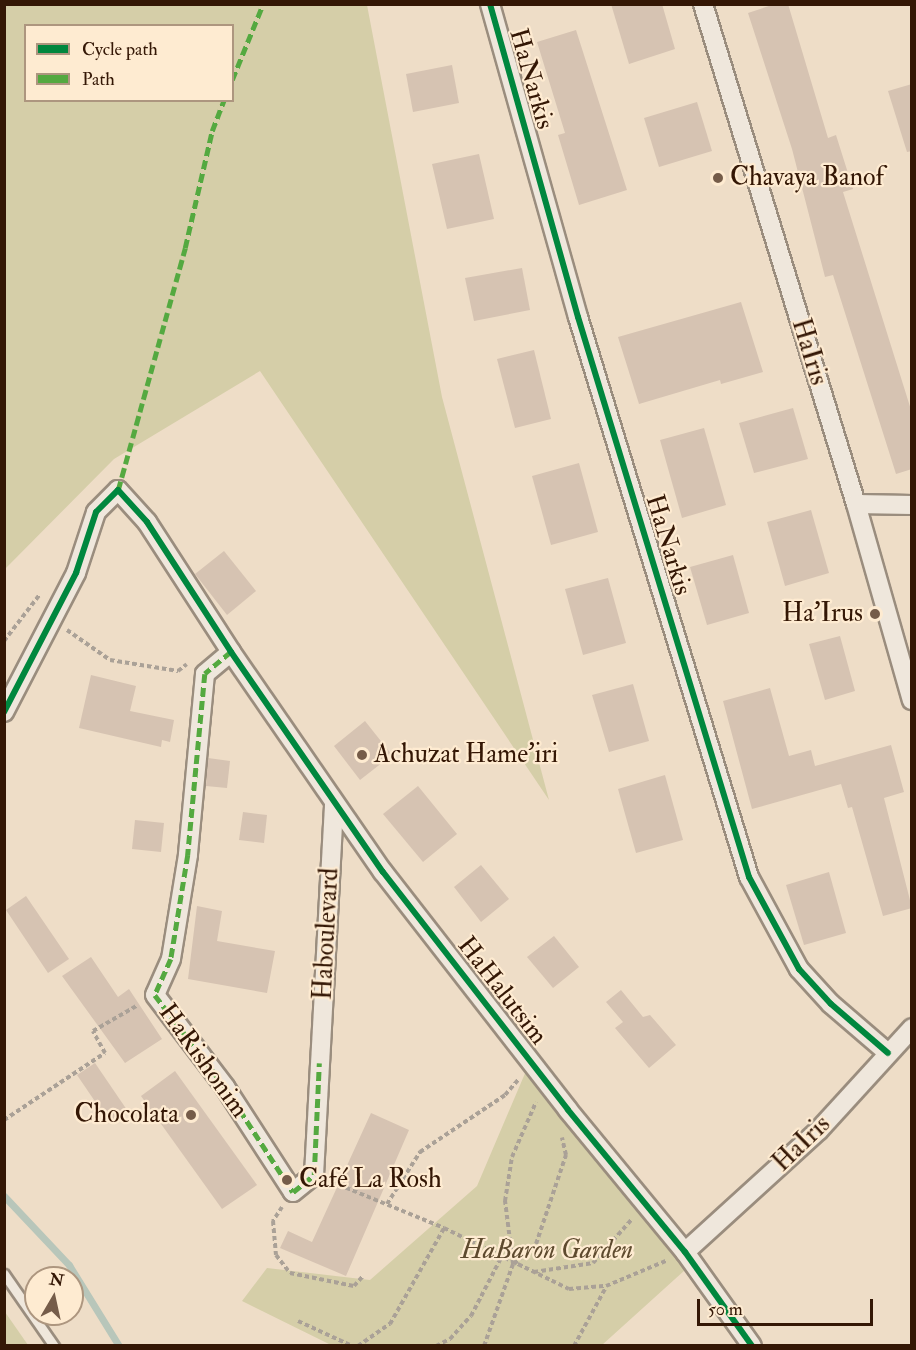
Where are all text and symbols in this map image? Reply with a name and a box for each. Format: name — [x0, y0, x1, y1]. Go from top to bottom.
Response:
legend — [24, 24, 234, 102]
street label: HaNarkis — [502, 25, 560, 133]
text: Cycle path — [82, 38, 158, 61]
text: Path — [82, 68, 115, 91]
place label: Chavaya Banof — [730, 162, 884, 194]
marker: Chavaya Banof — [711, 171, 725, 185]
street label: HaIris — [784, 315, 834, 389]
street label: HaNarkis — [638, 491, 698, 599]
place label: Ha'Irus — [782, 598, 863, 630]
marker: Ha'Irus — [868, 607, 882, 621]
place label: Achuzat Hame'iri — [374, 739, 558, 771]
marker: Achuzat Hame'iri — [355, 748, 369, 762]
street label: Haboulevard — [308, 867, 346, 1001]
street label: HaHalutsim — [450, 931, 554, 1051]
street label: HaRishonim — [151, 998, 255, 1124]
place label: Chocolata — [75, 1099, 179, 1131]
marker: Chocolata — [184, 1108, 198, 1122]
street label: HaIris — [767, 1109, 837, 1179]
place label: Café La Rosh — [299, 1164, 442, 1196]
marker: Café La Rosh — [280, 1173, 294, 1187]
park label: HaBaron Garden — [461, 1235, 633, 1267]
north arrow — [24, 1266, 84, 1326]
text: N — [48, 1269, 65, 1291]
scale bar — [700, 1287, 876, 1325]
text: 50 m — [708, 1298, 743, 1321]

